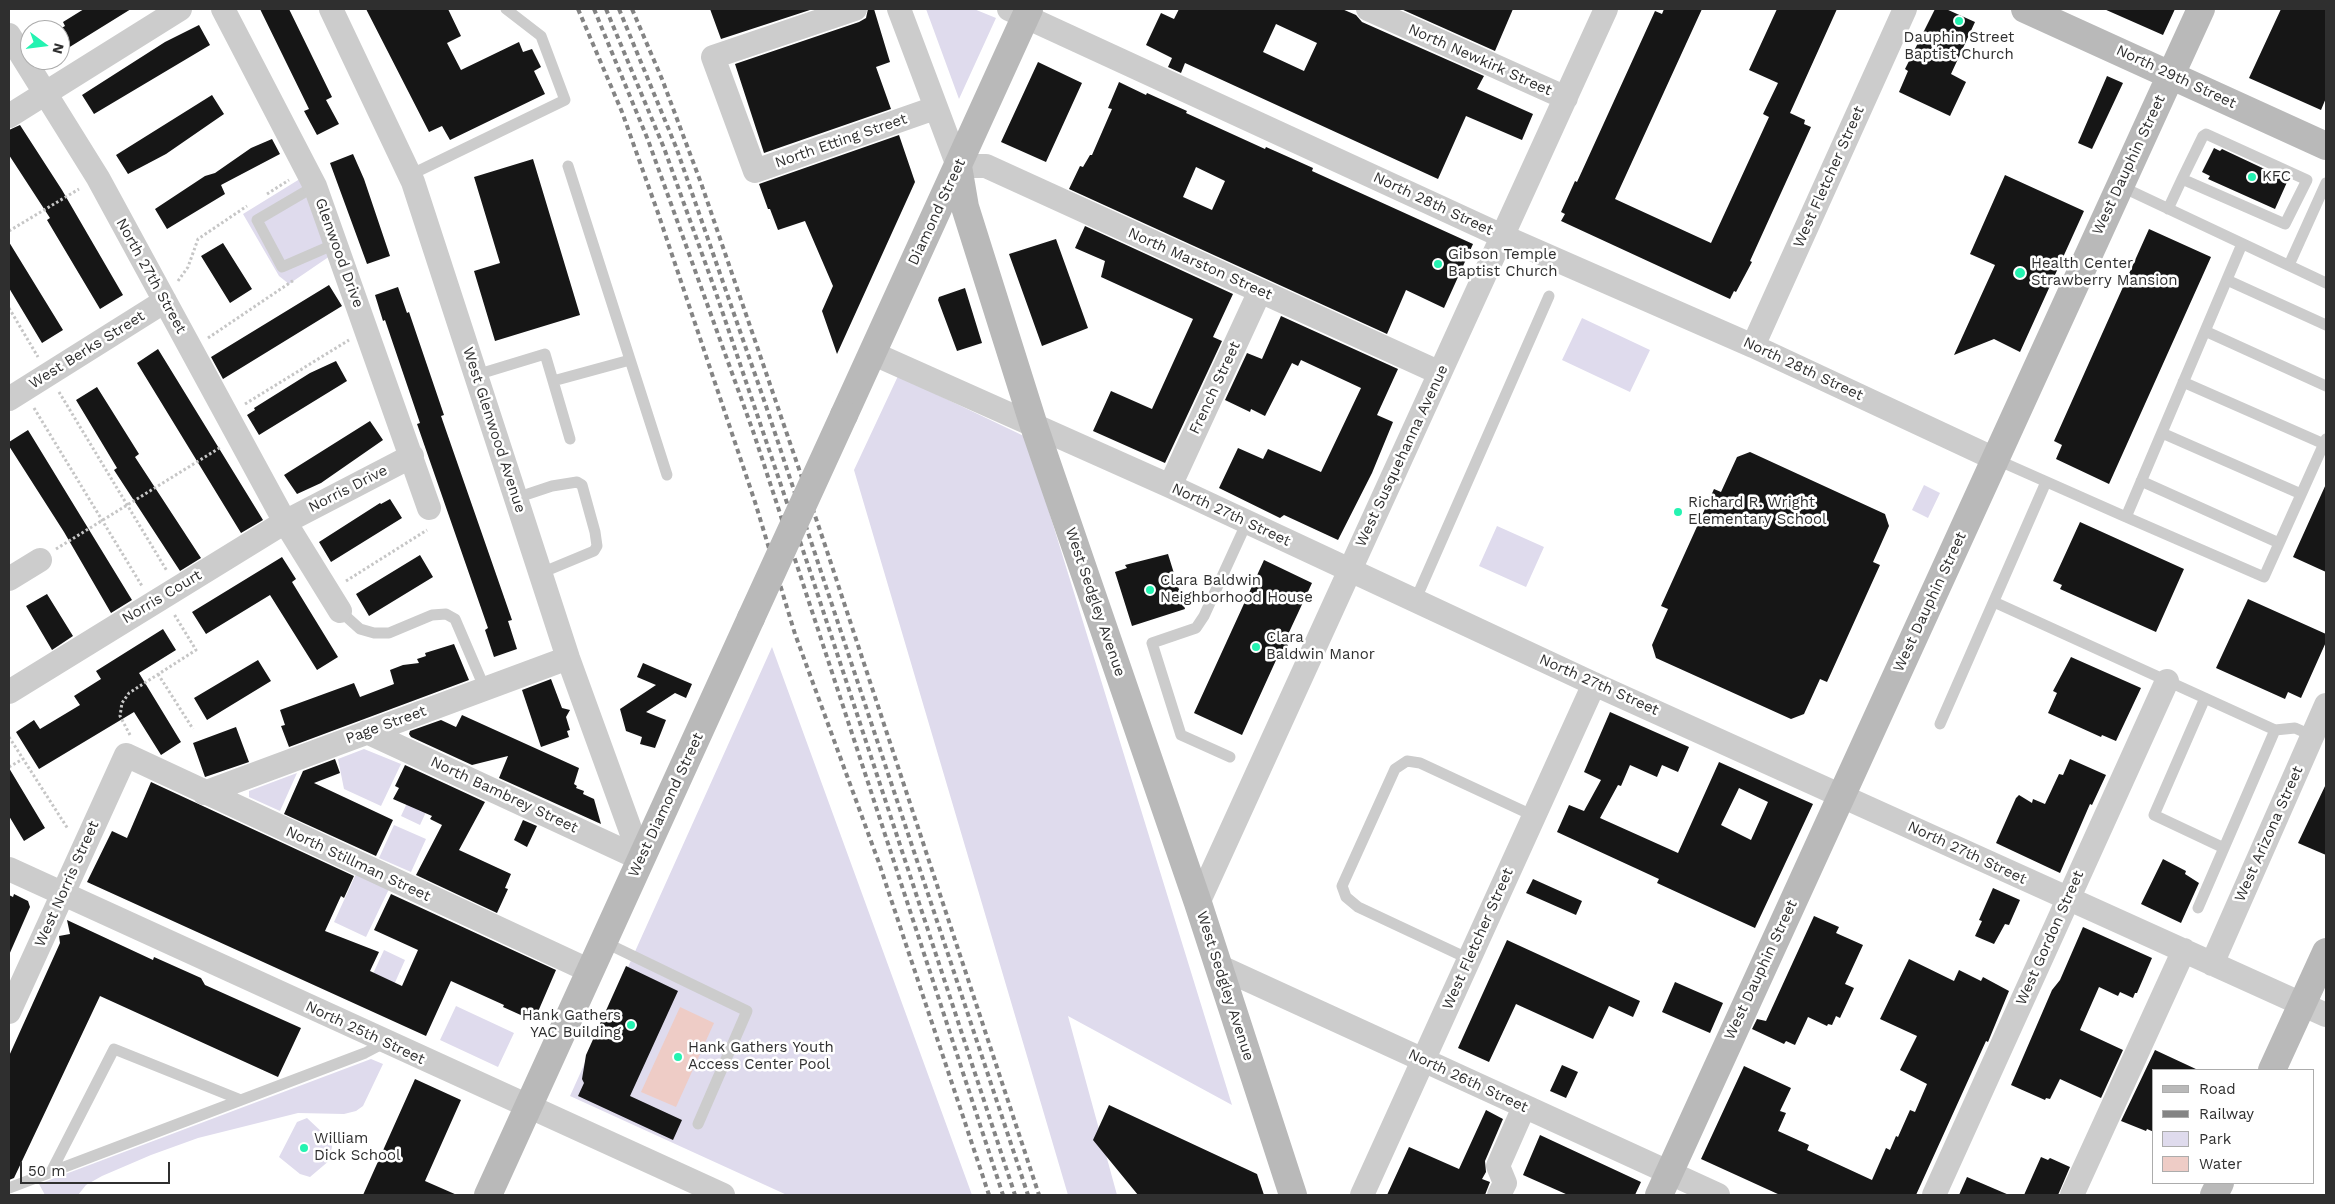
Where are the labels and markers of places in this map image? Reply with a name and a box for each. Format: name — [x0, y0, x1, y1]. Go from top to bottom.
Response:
marker: Dauphin Street Baptist Church — [1953, 15, 1965, 27]
place label: Dauphin Street Baptist Church — [1904, 29, 2014, 64]
place label: KFC — [2262, 168, 2291, 186]
marker: KFC — [2246, 171, 2258, 183]
place label: Gibson Temple Baptist Church — [1448, 246, 1558, 281]
place label: Health Center Strawberry Mansion — [2031, 255, 2178, 290]
marker: Gibson Temple Baptist Church — [1432, 258, 1444, 270]
marker: Health Center Strawberry Mansion — [2013, 266, 2027, 280]
place label: Richard R. Wright Elementary School — [1688, 494, 1827, 529]
marker: Richard R. Wright Elementary School — [1672, 506, 1684, 518]
place label: Clara Baldwin Neighborhood House — [1160, 572, 1313, 607]
marker: Clara Baldwin Neighborhood House — [1144, 584, 1156, 596]
place label: Clara Baldwin Manor — [1266, 629, 1375, 664]
marker: Clara Baldwin Manor — [1250, 641, 1262, 653]
place label: Hank Gathers YAC Building — [522, 1007, 621, 1042]
marker: Hank Gathers YAC Building — [625, 1019, 637, 1031]
place label: Hank Gathers Youth Access Center Pool — [688, 1039, 834, 1074]
marker: Hank Gathers Youth Access Center Pool — [672, 1051, 684, 1063]
place label: William Dick School — [314, 1130, 401, 1165]
marker: William Dick School — [298, 1142, 310, 1154]

